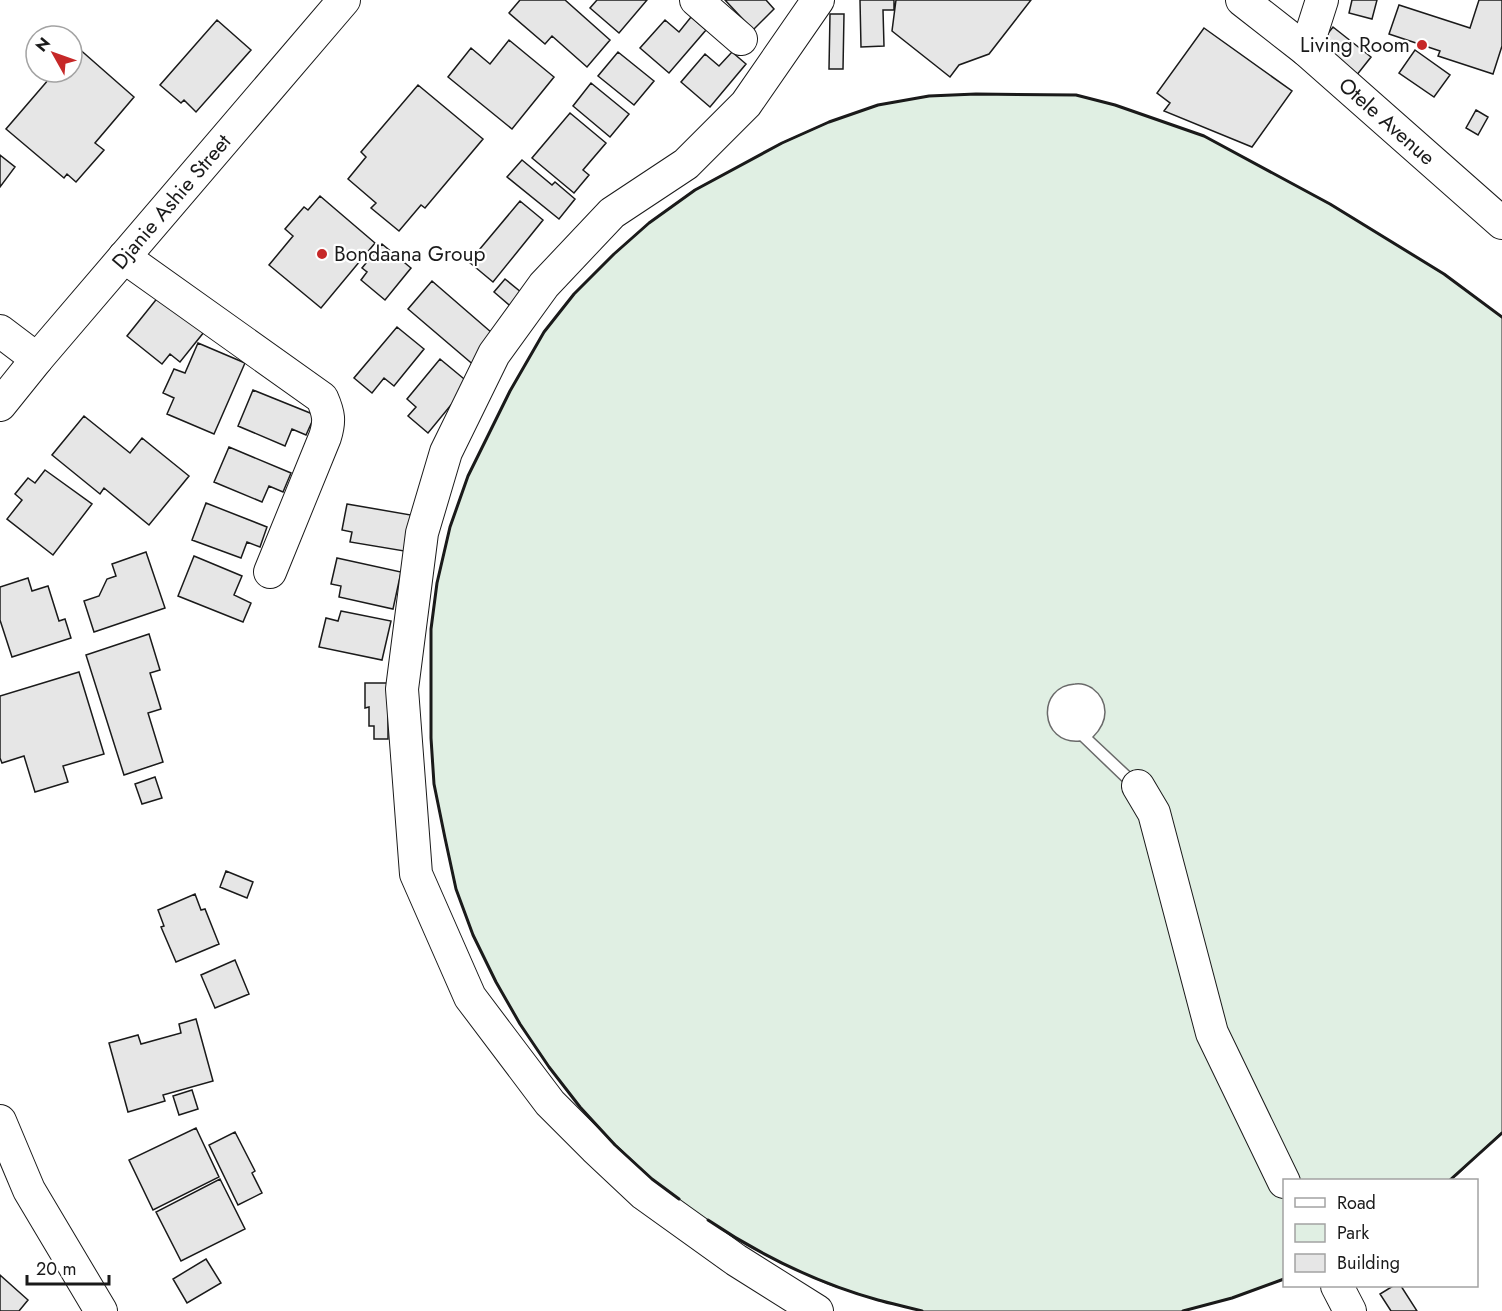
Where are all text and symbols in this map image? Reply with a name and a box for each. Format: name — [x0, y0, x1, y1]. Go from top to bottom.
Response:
north arrow — [24, 24, 84, 84]
place label: Living Room — [1300, 30, 1410, 60]
text: N — [30, 32, 56, 57]
marker: Living Room — [1415, 38, 1429, 52]
street label: Otele Avenue — [1332, 70, 1442, 172]
street label: Djanie Ashie Street — [105, 128, 238, 276]
place label: Bondaana Group — [334, 239, 485, 269]
marker: Bondaana Group — [315, 247, 329, 261]
legend — [1283, 1179, 1478, 1287]
text: Road — [1337, 1190, 1376, 1216]
text: Park — [1337, 1220, 1369, 1246]
scale bar — [27, 1248, 110, 1286]
text: Building — [1337, 1250, 1400, 1276]
text: 20 m — [36, 1256, 76, 1282]

